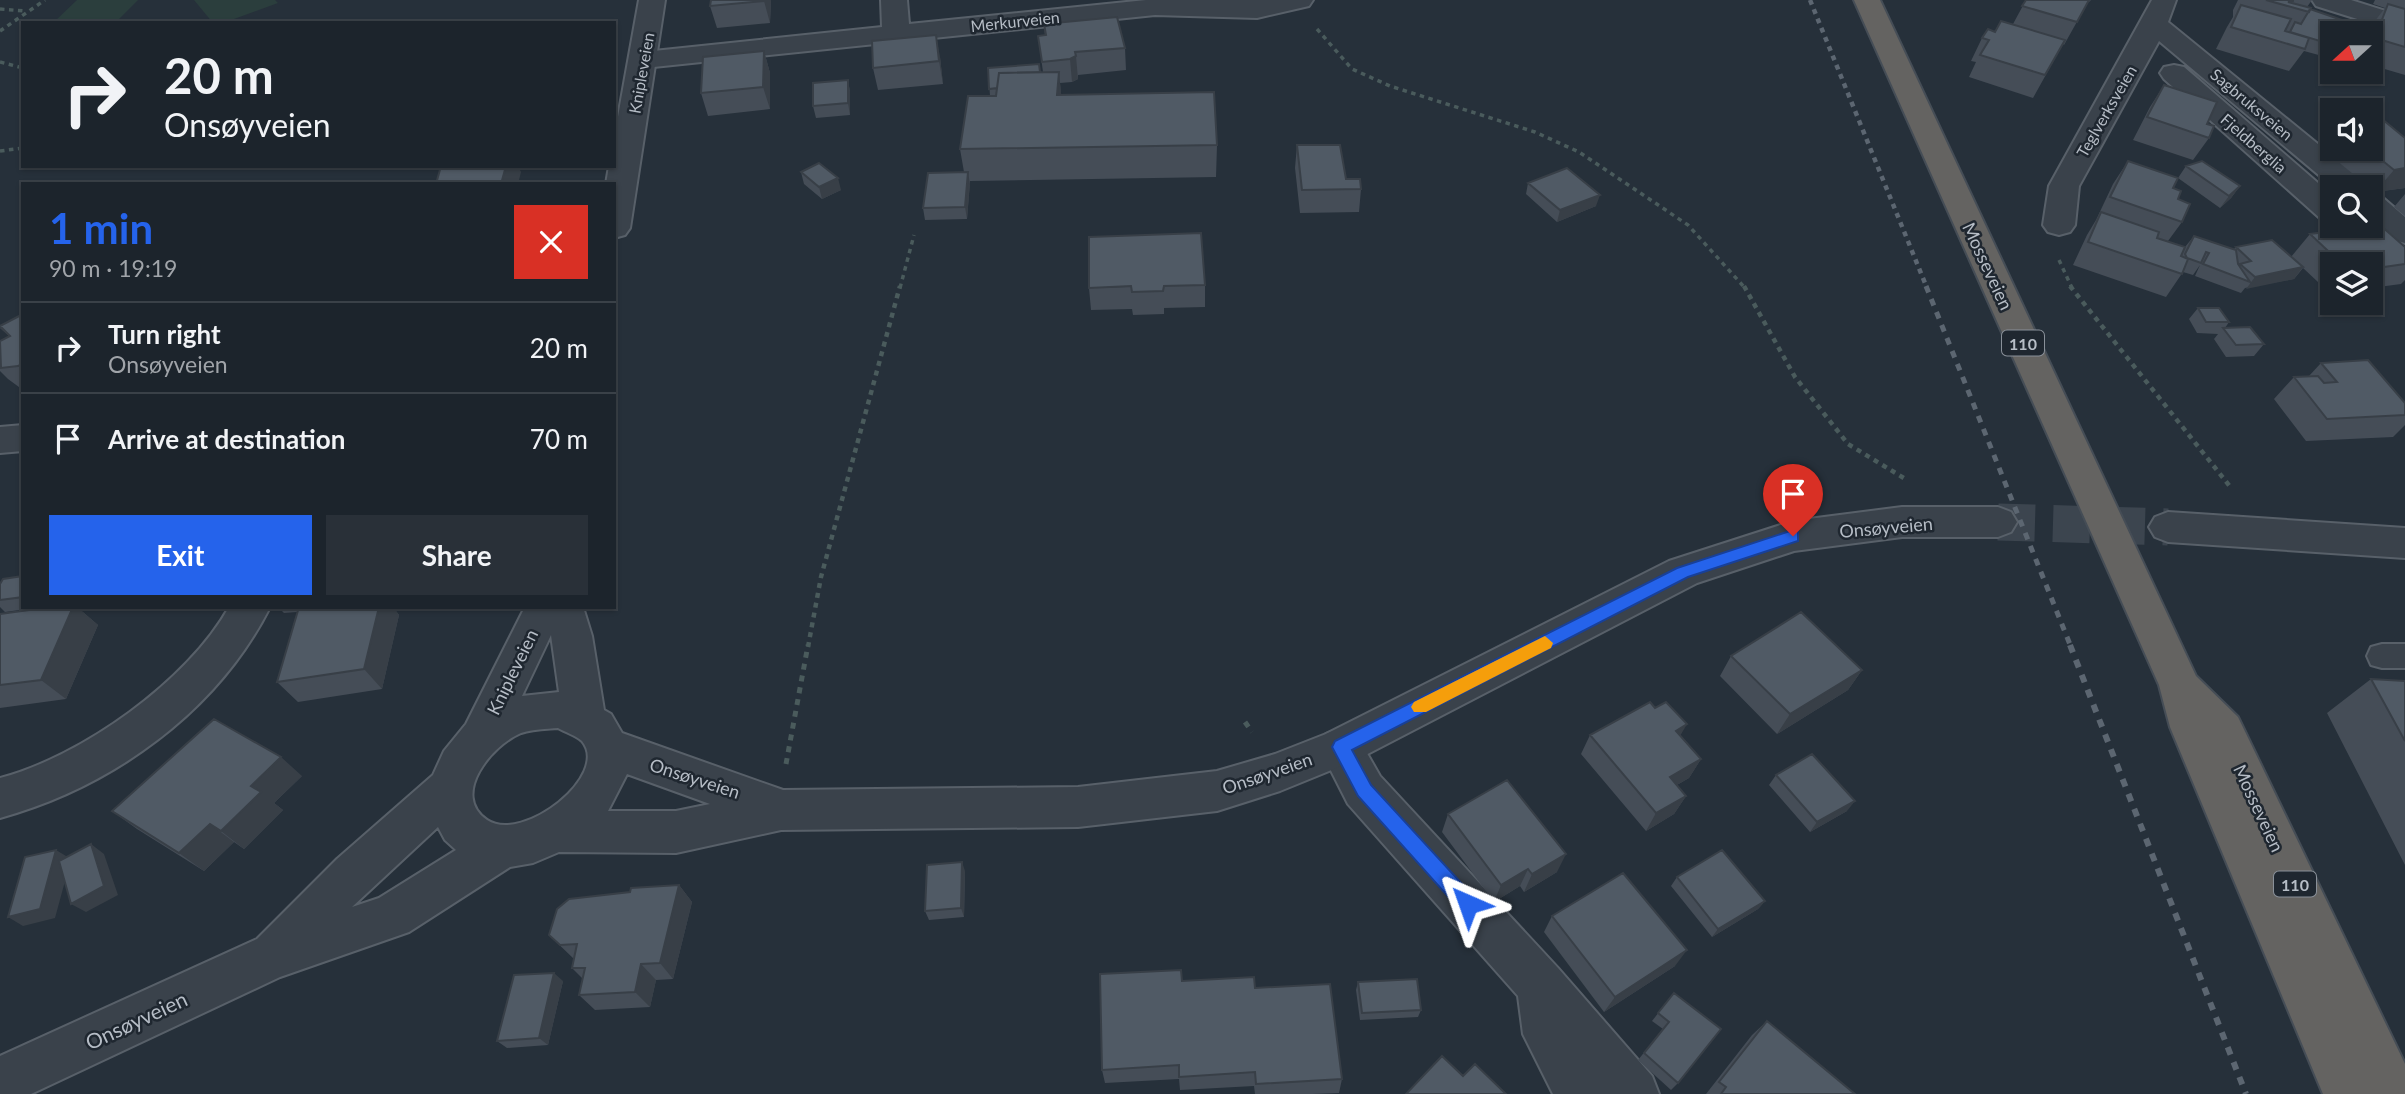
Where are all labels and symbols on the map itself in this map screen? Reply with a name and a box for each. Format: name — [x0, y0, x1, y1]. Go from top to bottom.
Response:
street label: Merkurveien — [970, 7, 1060, 35]
north arrow — [2320, 21, 2384, 84]
street label: Knipleveien — [625, 31, 657, 115]
street label: Teglverksveien — [2072, 62, 2140, 160]
street label: Sagbruksveien — [2207, 64, 2297, 144]
street label: Fjeldberglia — [2217, 109, 2291, 177]
street label: Mosseveien — [1958, 219, 2018, 313]
road number: 110 — [2002, 330, 2044, 356]
pin — [1763, 464, 1823, 536]
street label: Onsøyveien — [1838, 512, 1934, 542]
street label: Knipleveien — [482, 626, 542, 718]
street label: Onsøyveien — [1219, 747, 1315, 799]
street label: Onsøyveien — [647, 753, 743, 803]
street label: Mosseveien — [2229, 761, 2289, 855]
position arrow — [1431, 867, 1505, 941]
road number: 110 — [2274, 872, 2316, 897]
street label: Onsøyveien — [81, 986, 191, 1054]

